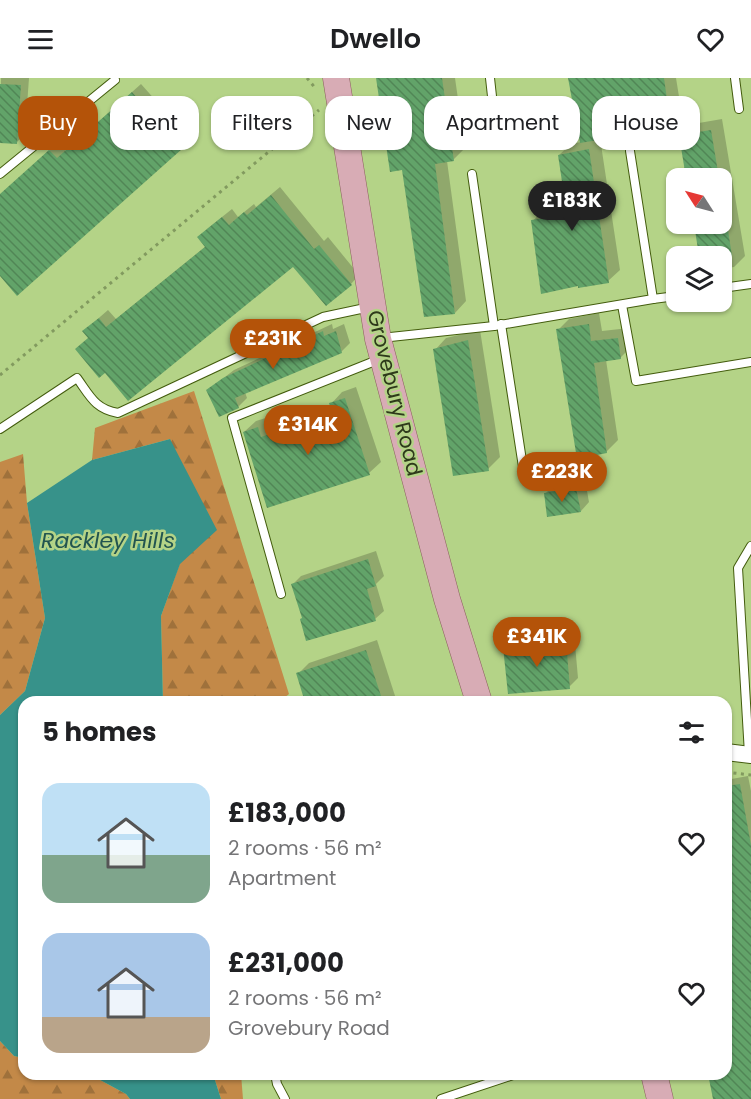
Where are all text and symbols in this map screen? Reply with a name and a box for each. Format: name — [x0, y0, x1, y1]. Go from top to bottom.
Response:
text: Dwello — [330, 20, 421, 57]
icon: menu — [24, 23, 57, 56]
icon: heart — [694, 23, 727, 56]
chip: Buy — [18, 96, 98, 150]
chip: Rent — [110, 96, 199, 150]
chip: Filters — [211, 96, 313, 150]
chip: New — [325, 96, 412, 150]
chip: Apartment — [424, 96, 580, 150]
chip: House — [592, 96, 700, 150]
north arrow — [666, 168, 732, 234]
map controls — [666, 168, 732, 312]
pin: £183K — [530, 181, 614, 232]
text: £183K — [542, 186, 602, 214]
button: layers — [666, 246, 732, 312]
street label: Grovebury Road — [360, 307, 430, 479]
pin: £231K — [231, 319, 315, 370]
text: £231K — [244, 324, 302, 352]
pin: £314K — [266, 405, 350, 456]
text: £314K — [278, 410, 338, 438]
pin: £223K — [520, 452, 604, 503]
text: £223K — [531, 457, 593, 485]
water label: Rackley Hills — [41, 525, 175, 556]
pin: £341K — [495, 617, 579, 668]
text: £341K — [507, 622, 567, 650]
text: 5 homes — [42, 714, 157, 750]
icon: filters — [675, 716, 708, 749]
text: £183,000 — [228, 795, 346, 831]
icon: home — [90, 807, 162, 879]
icon: heart — [675, 827, 708, 860]
text: 2 rooms · 56 m² — [228, 834, 382, 862]
text: Apartment — [228, 864, 336, 892]
text: £231,000 — [228, 945, 344, 981]
icon: home — [90, 957, 162, 1029]
icon: heart — [675, 977, 708, 1010]
text: 2 rooms · 56 m² — [228, 984, 382, 1012]
text: Grovebury Road — [228, 1014, 390, 1042]

